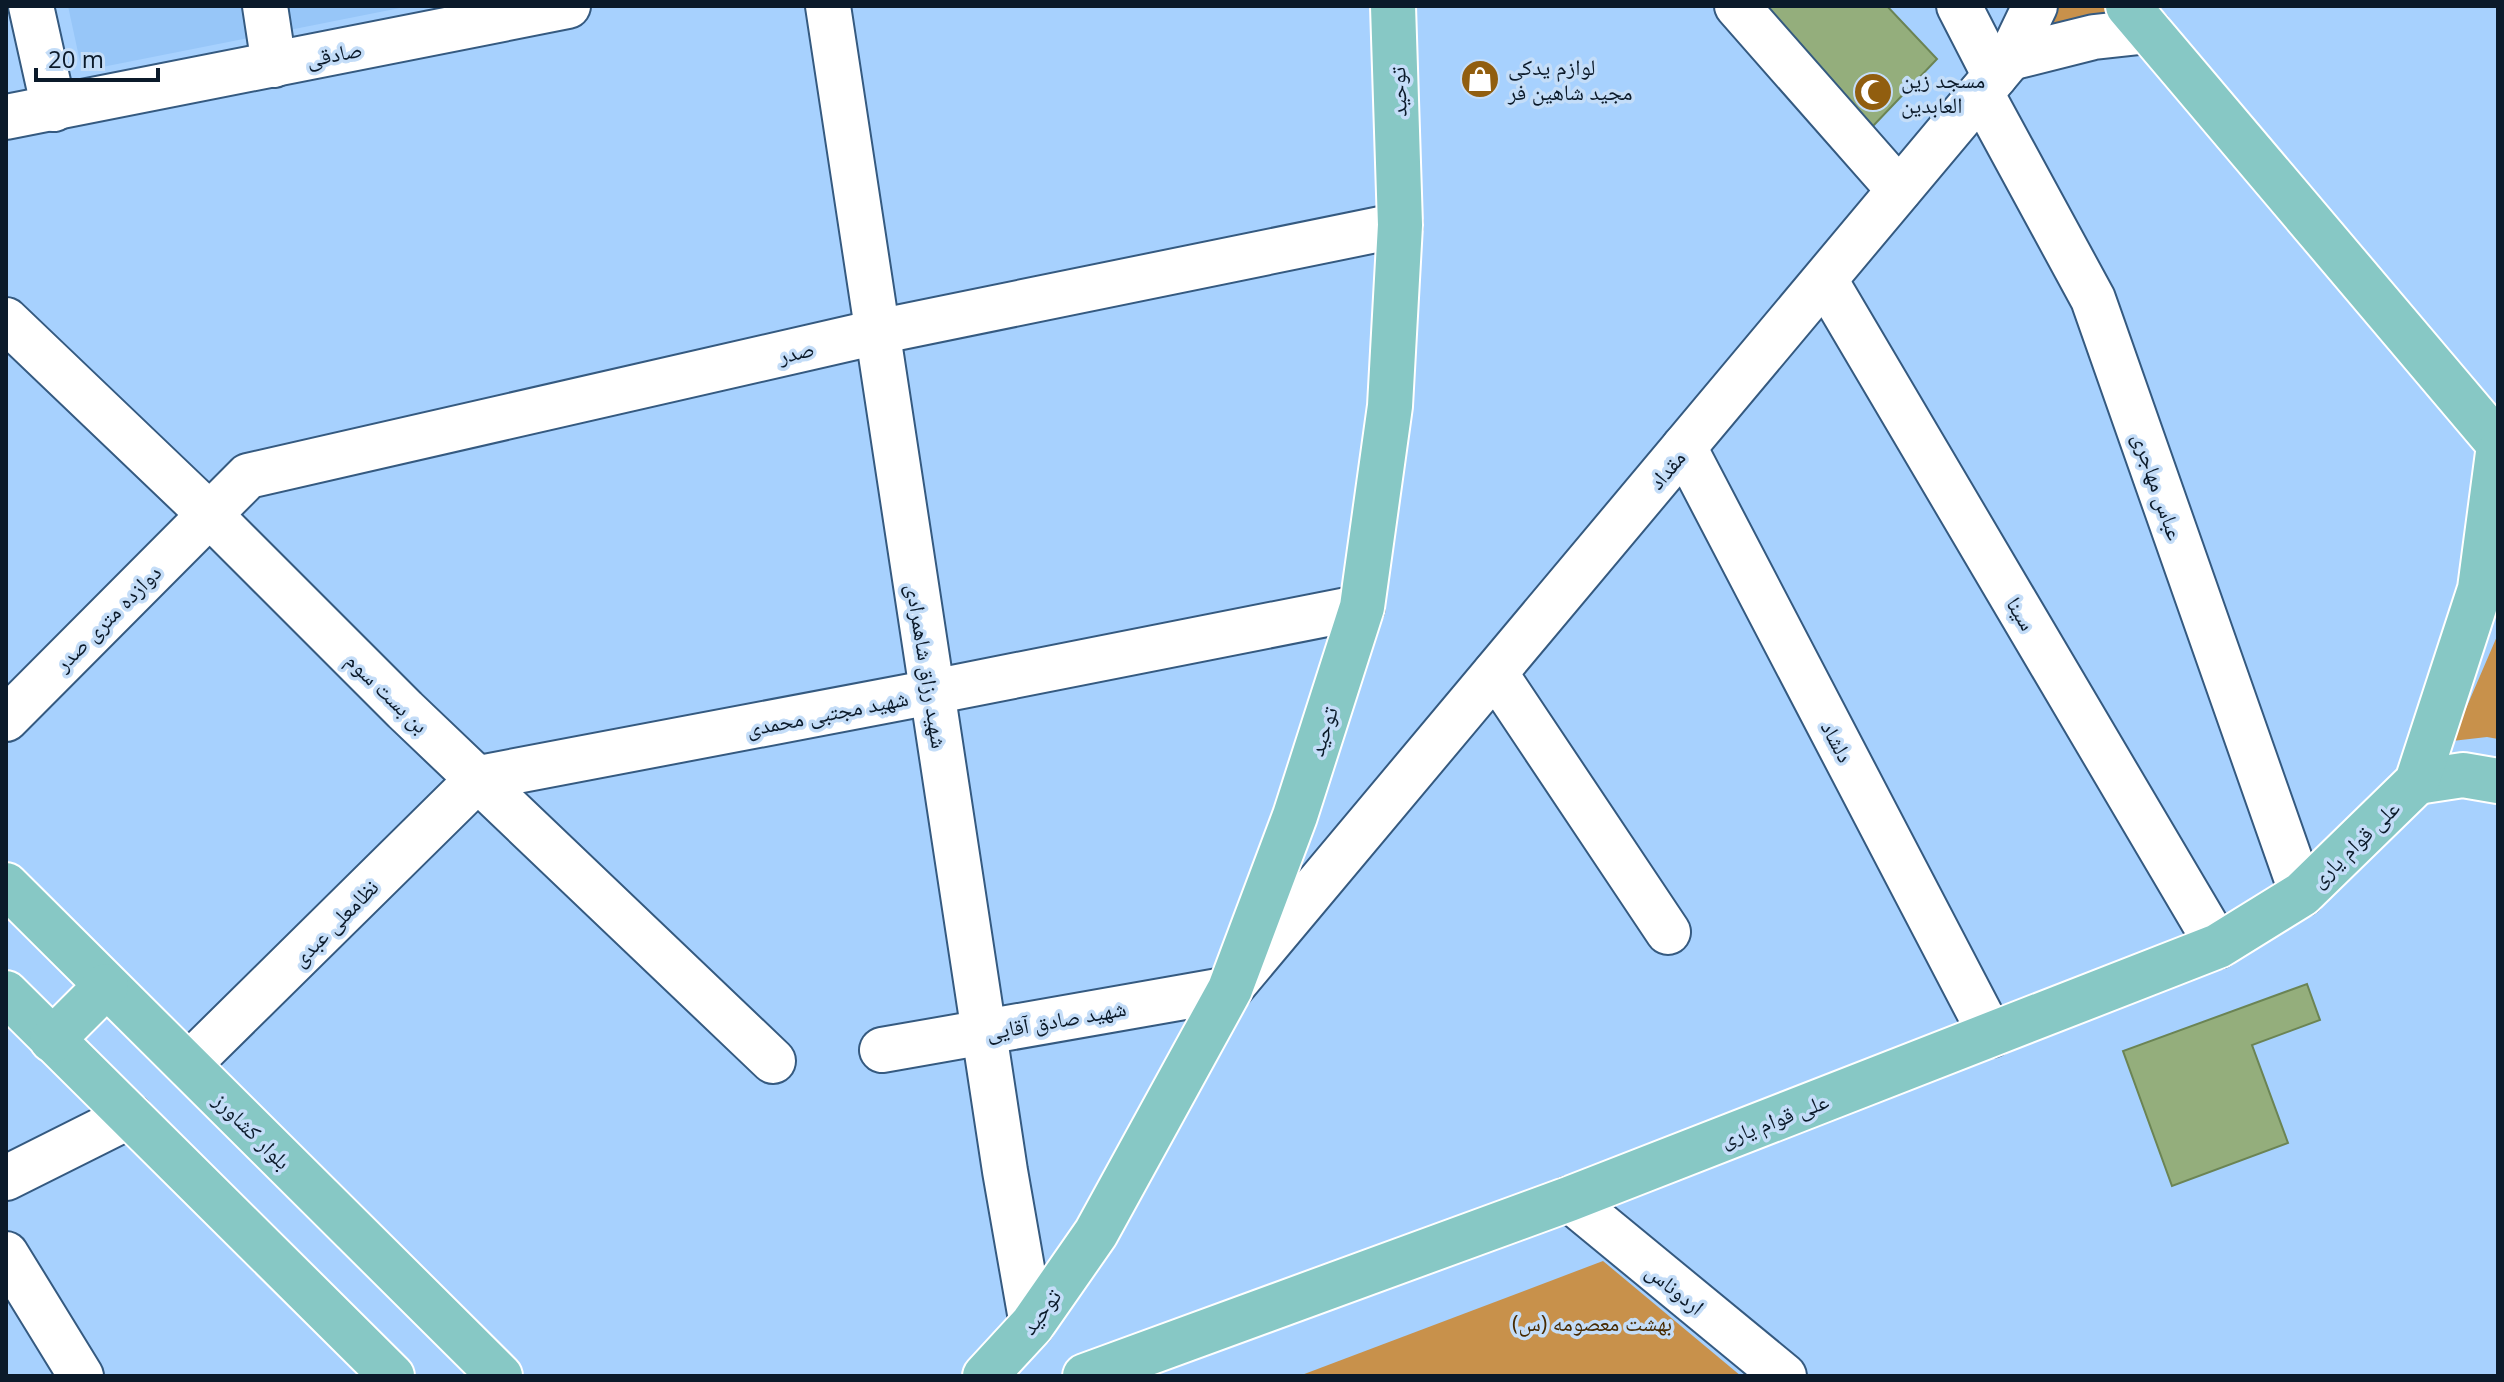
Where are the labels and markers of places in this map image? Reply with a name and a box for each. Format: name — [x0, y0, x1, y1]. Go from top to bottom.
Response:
place label: لوازم یدکی مجید شاهین فر — [1507, 51, 1633, 106]
shop icon: لوازم یدکی مجید شاهین فر — [1459, 58, 1501, 100]
place label: مسجد زین العابدین — [1901, 64, 1985, 119]
mosque icon: مسجد زین العابدین — [1852, 71, 1894, 113]

